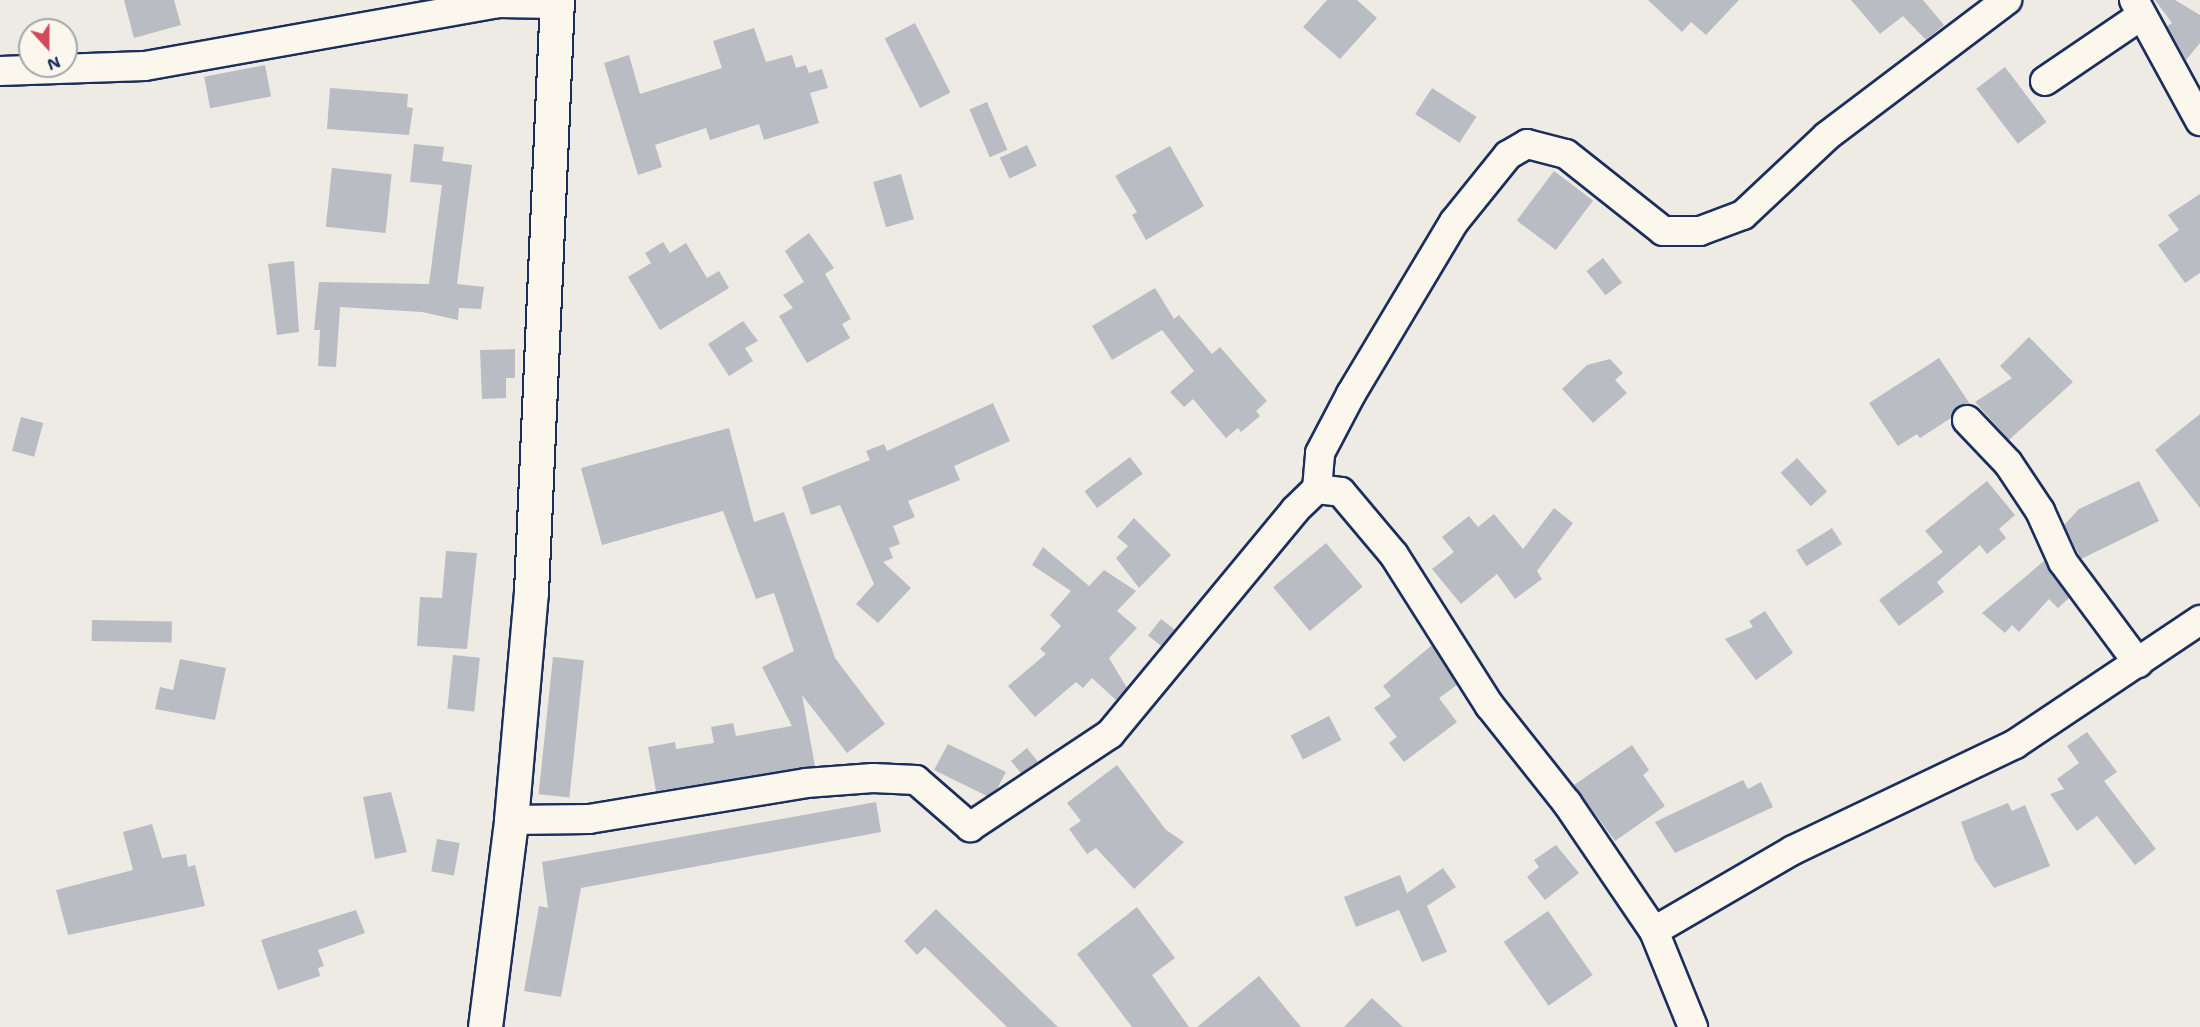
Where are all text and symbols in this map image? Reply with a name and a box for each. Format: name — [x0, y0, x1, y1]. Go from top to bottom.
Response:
north arrow — [18, 18, 78, 78]
text: N — [44, 51, 64, 75]

